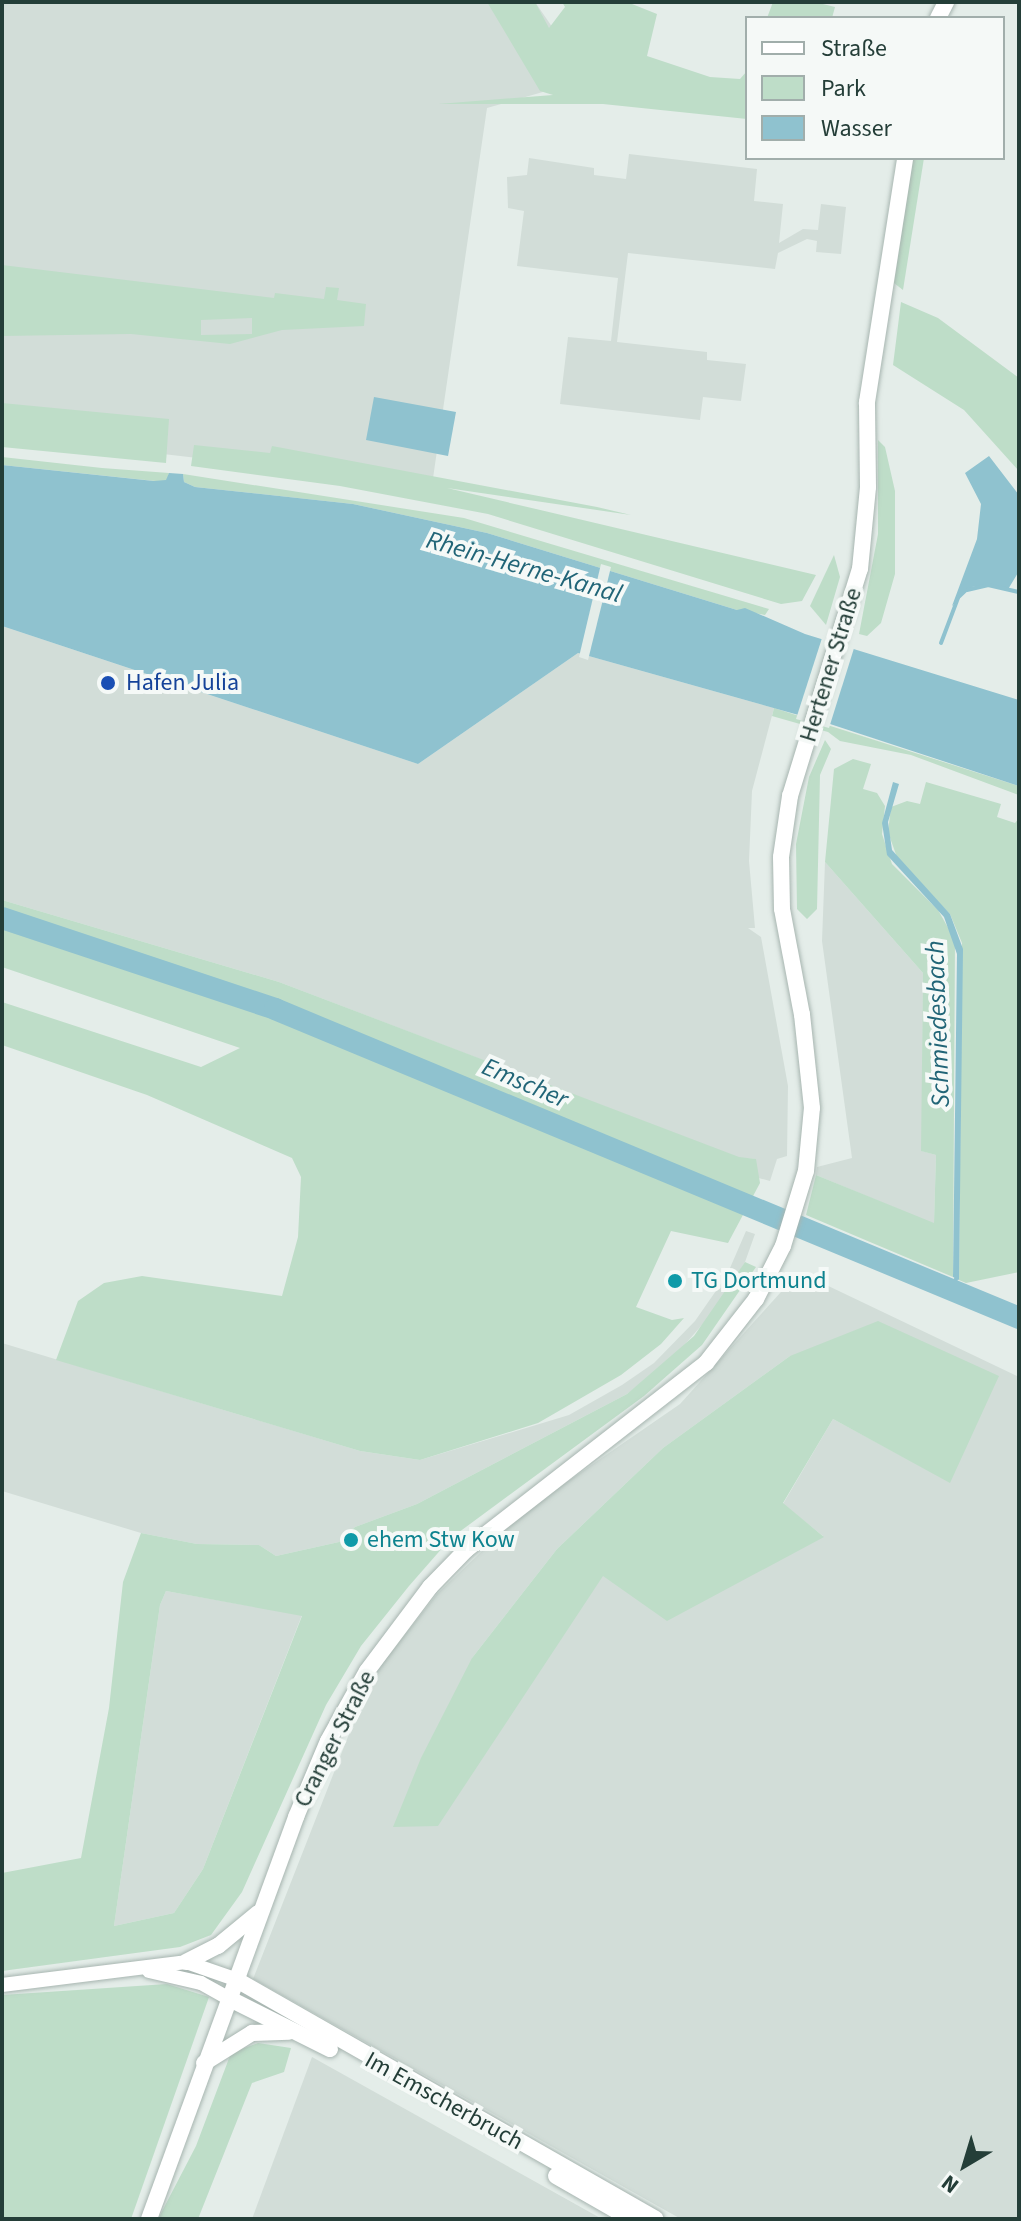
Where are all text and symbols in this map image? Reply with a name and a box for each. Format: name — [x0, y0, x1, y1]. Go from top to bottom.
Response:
legend — [745, 16, 1005, 160]
text: Straße — [821, 31, 887, 66]
text: Park — [821, 71, 866, 106]
text: Wasser — [821, 111, 892, 146]
water label: Rhein-Herne-Kanal — [423, 524, 625, 610]
street label: Hertener Straße — [794, 584, 868, 746]
place label: Hafen Julia — [126, 669, 239, 697]
marker: Hafen Julia — [97, 672, 119, 694]
water label: Schmiedesbach — [919, 940, 957, 1108]
water label: Emscher — [477, 1051, 573, 1115]
place label: TG Dortmund — [691, 1267, 827, 1295]
marker: TG Dortmund — [666, 1272, 684, 1290]
place label: ehem Stw Kow — [367, 1526, 515, 1554]
marker: ehem Stw Kow — [342, 1531, 360, 1549]
street label: Cranger Straße — [288, 1666, 382, 1812]
street label: Im Emscherbruch — [360, 2046, 528, 2156]
north arrow — [925, 2125, 1005, 2205]
text: N — [935, 2167, 966, 2201]

